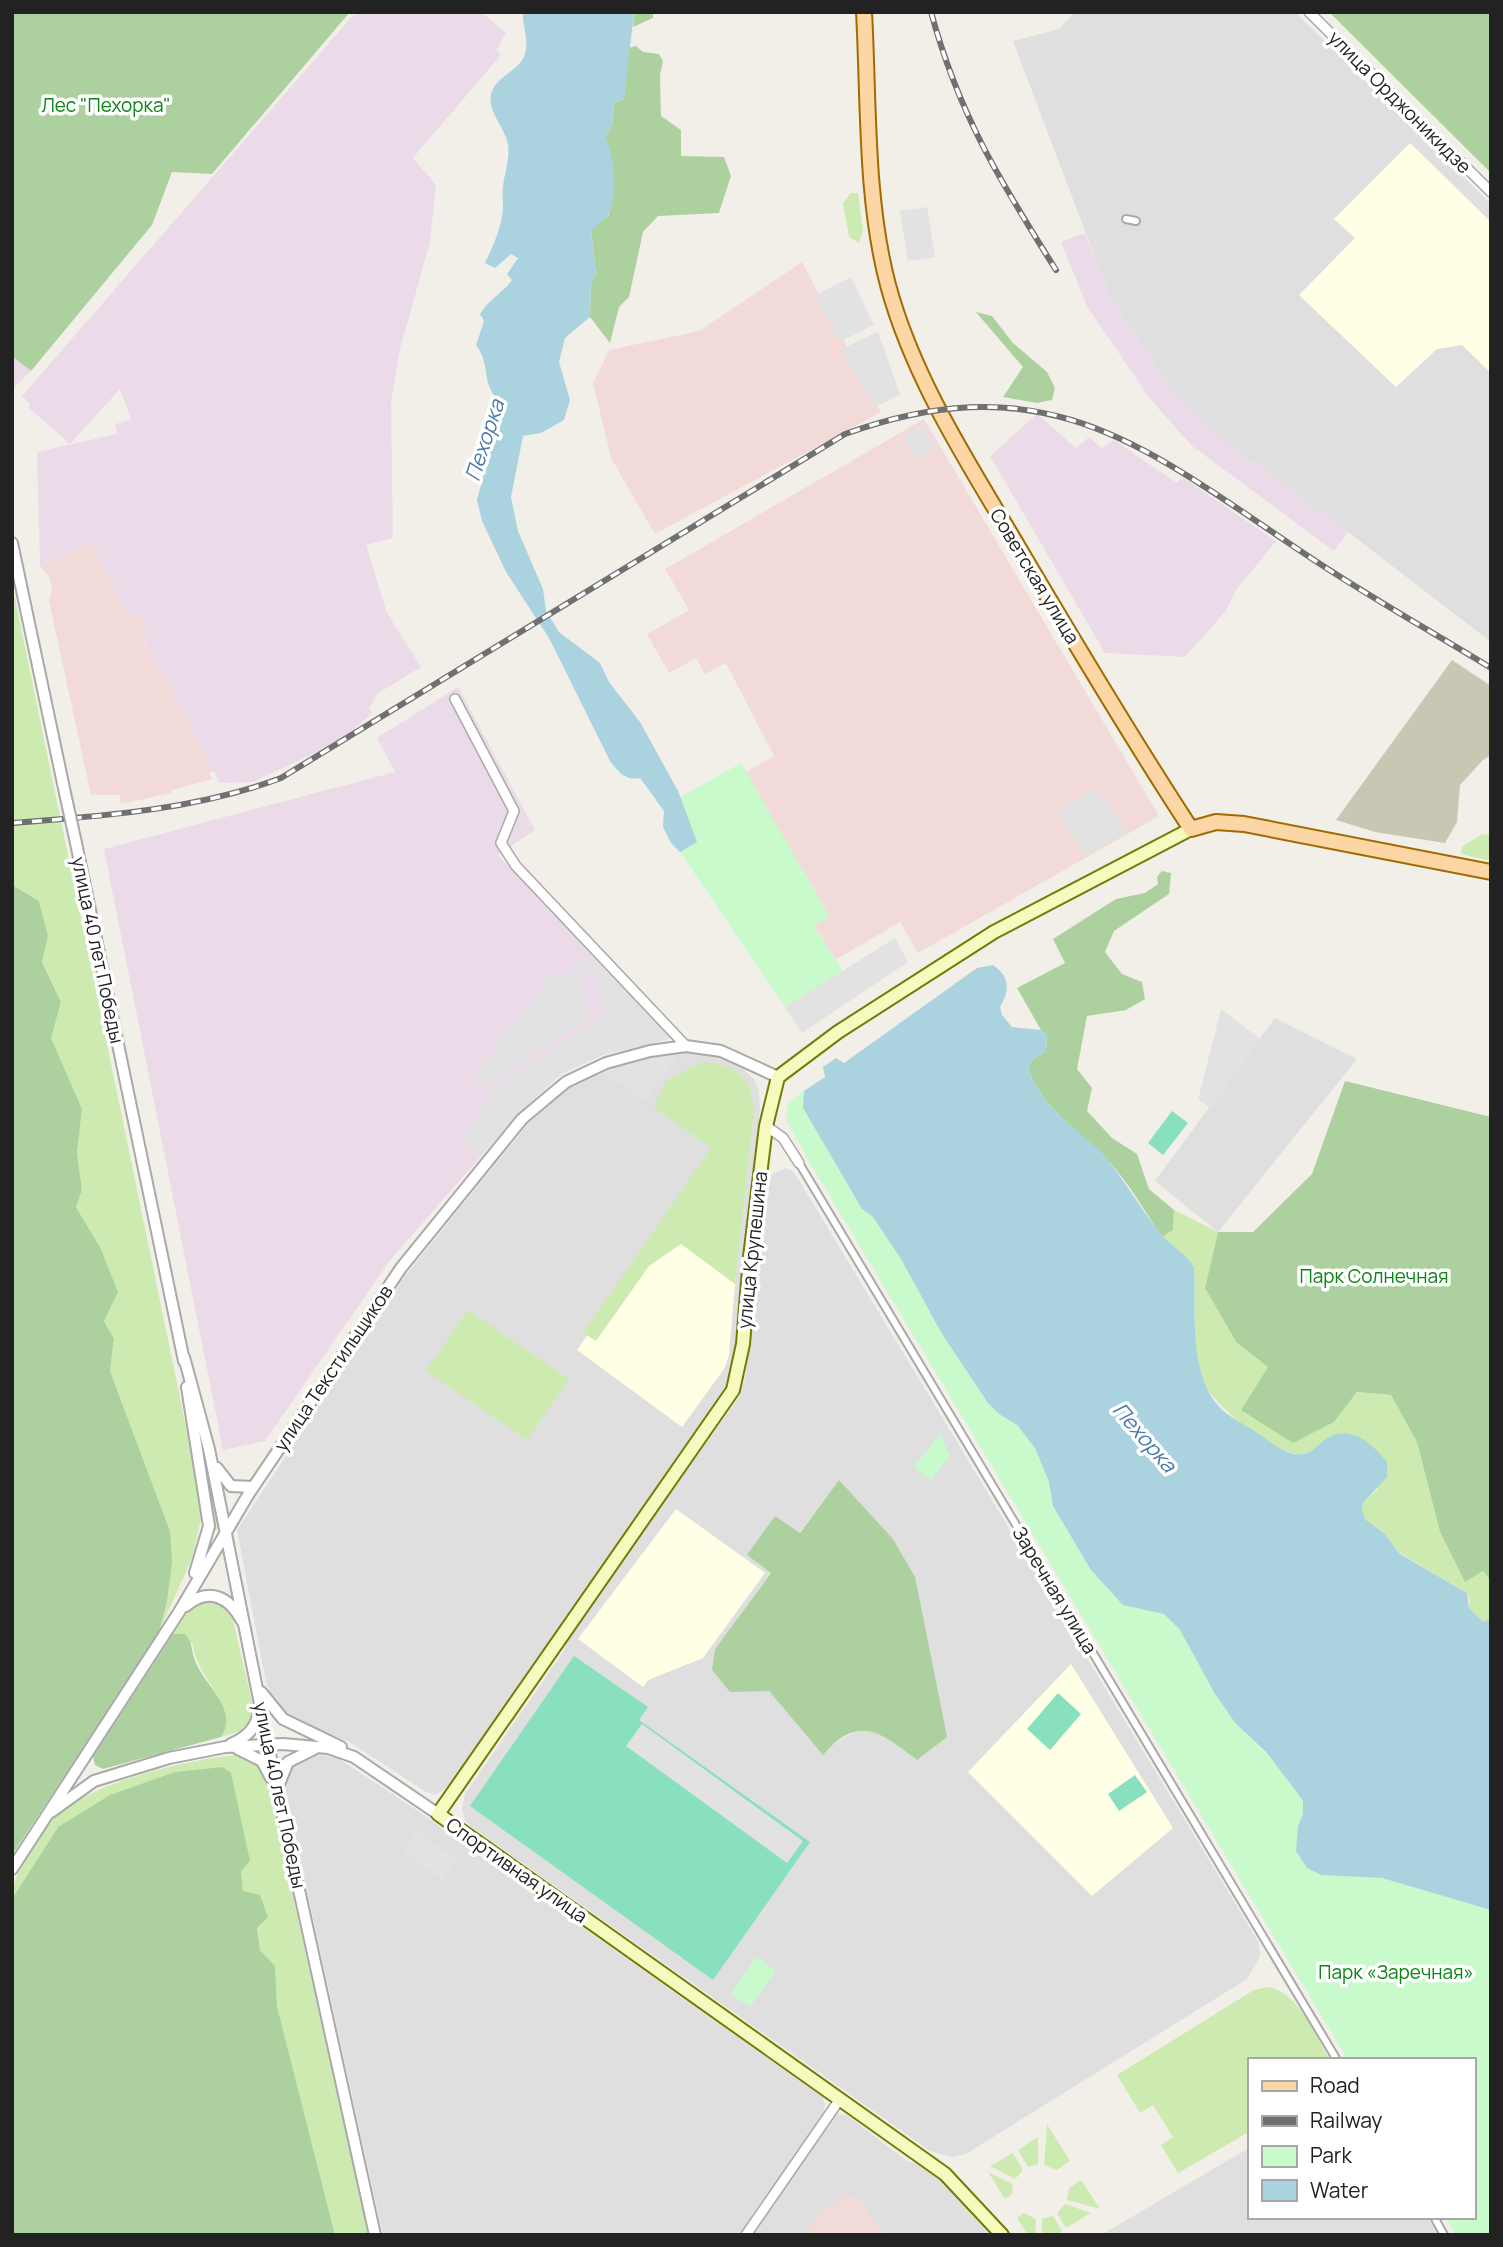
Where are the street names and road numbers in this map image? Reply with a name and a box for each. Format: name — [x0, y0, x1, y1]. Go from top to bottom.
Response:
street label: улица Орджоникидзе — [1323, 25, 1477, 179]
street label: Советская улица — [984, 503, 1086, 649]
street label: улица 40 лет Победы — [66, 854, 130, 1046]
street label: улица Крупешина — [731, 1170, 773, 1330]
street label: улица Текстильщиков — [268, 1280, 398, 1456]
street label: Заречная улица — [1007, 1521, 1103, 1659]
street label: улица 40 лет Победы — [248, 1699, 312, 1891]
street label: Спортивная улица — [441, 1811, 593, 1929]

